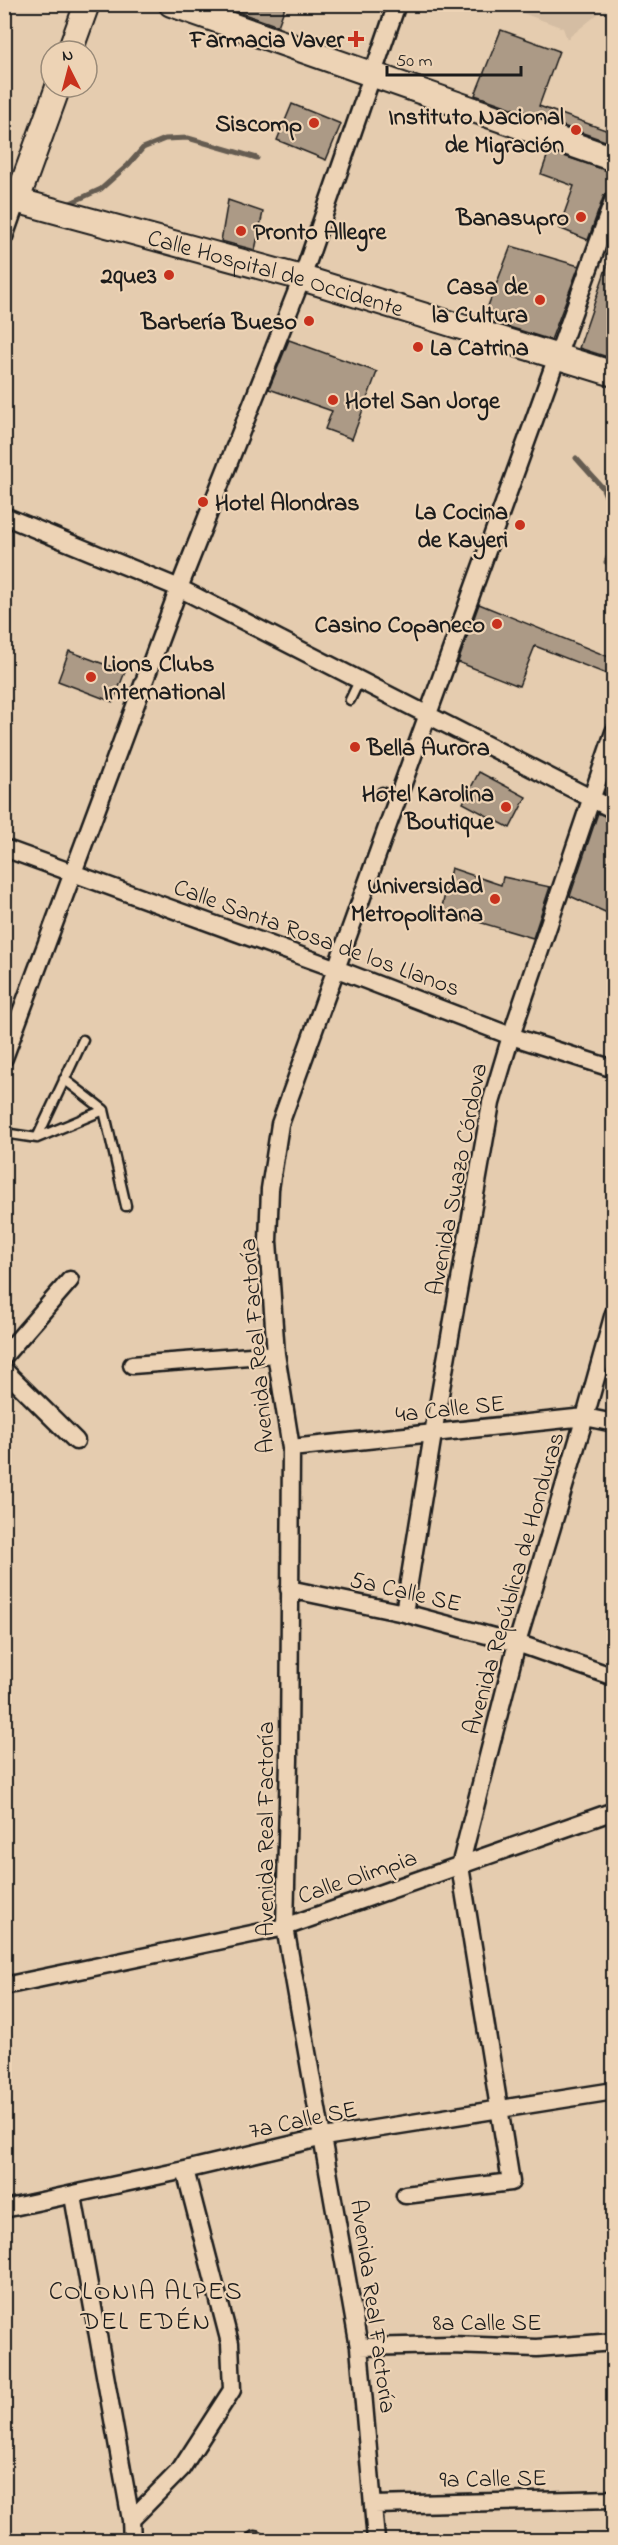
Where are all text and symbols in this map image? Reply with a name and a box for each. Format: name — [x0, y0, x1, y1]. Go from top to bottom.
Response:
place label: Farmacia Vaver — [189, 24, 345, 59]
marker: Farmacia Vaver — [349, 32, 363, 46]
north arrow — [39, 39, 99, 99]
scale bar — [387, 39, 520, 77]
text: N — [61, 44, 74, 69]
text: 50 m — [396, 49, 433, 75]
place label: Instituto Nacional de Migración — [388, 101, 564, 165]
place label: Siscomp — [215, 108, 302, 143]
marker: Siscomp — [307, 116, 321, 130]
marker: Instituto Nacional de Migración — [569, 123, 583, 137]
place label: Banasupro — [455, 202, 569, 237]
marker: Banasupro — [574, 210, 588, 224]
place label: Pronto Allegre — [253, 216, 388, 252]
street label: Calle Hospital de Occidente — [143, 222, 408, 328]
marker: Pronto Allegre — [234, 224, 248, 238]
place label: 2que3 — [100, 260, 157, 295]
marker: 2que3 — [162, 268, 176, 282]
place label: Casa de la Cultura — [432, 271, 529, 334]
marker: Casa de la Cultura — [533, 293, 547, 307]
place label: Barbería Bueso — [140, 306, 297, 341]
marker: Barbería Bueso — [302, 314, 316, 328]
place label: La Catrina — [430, 332, 529, 367]
marker: La Catrina — [411, 340, 425, 354]
place label: Hotel San Jorge — [345, 385, 501, 421]
marker: Hotel San Jorge — [326, 393, 340, 407]
place label: Hotel Alondras — [215, 487, 360, 522]
marker: Hotel Alondras — [196, 495, 210, 509]
place label: La Cocina de Kayeri — [415, 496, 508, 560]
marker: La Cocina de Kayeri — [513, 518, 527, 532]
place label: Casino Copaneco — [315, 609, 485, 644]
marker: Casino Copaneco — [490, 617, 504, 631]
place label: Lions Clubs International — [103, 648, 225, 711]
marker: Lions Clubs International — [84, 670, 98, 684]
place label: Bella Aurora — [366, 732, 490, 767]
marker: Bella Aurora — [348, 740, 362, 754]
place label: Hotel Karolina Boutique — [362, 778, 495, 841]
marker: Hotel Karolina Boutique — [499, 800, 513, 814]
place label: Universidad Metropolitana — [351, 870, 484, 933]
street label: Calle Santa Rosa de los Llanos — [168, 871, 464, 1008]
marker: Universidad Metropolitana — [488, 892, 502, 906]
street label: Avenida Suazo Córdova — [419, 1060, 498, 1299]
street label: Avenida Real Factoría — [232, 1237, 285, 1455]
street label: 4a Calle SE — [394, 1387, 507, 1434]
street label: Avenida República de Honduras — [455, 1428, 575, 1739]
street label: 5a Calle SE — [346, 1564, 465, 1623]
street label: Avenida Real Factoría — [250, 1721, 285, 1937]
street label: Calle Olimpia — [293, 1842, 422, 1915]
street label: 7a Calle SE — [246, 2093, 361, 2150]
street label: Avenida Real Factoría — [339, 2197, 404, 2416]
district label: COLONIA ALPES DEL EDÉN — [49, 2274, 243, 2342]
street label: 8a Calle SE — [433, 2307, 541, 2342]
street label: 9a Calle SE — [439, 2462, 547, 2499]

